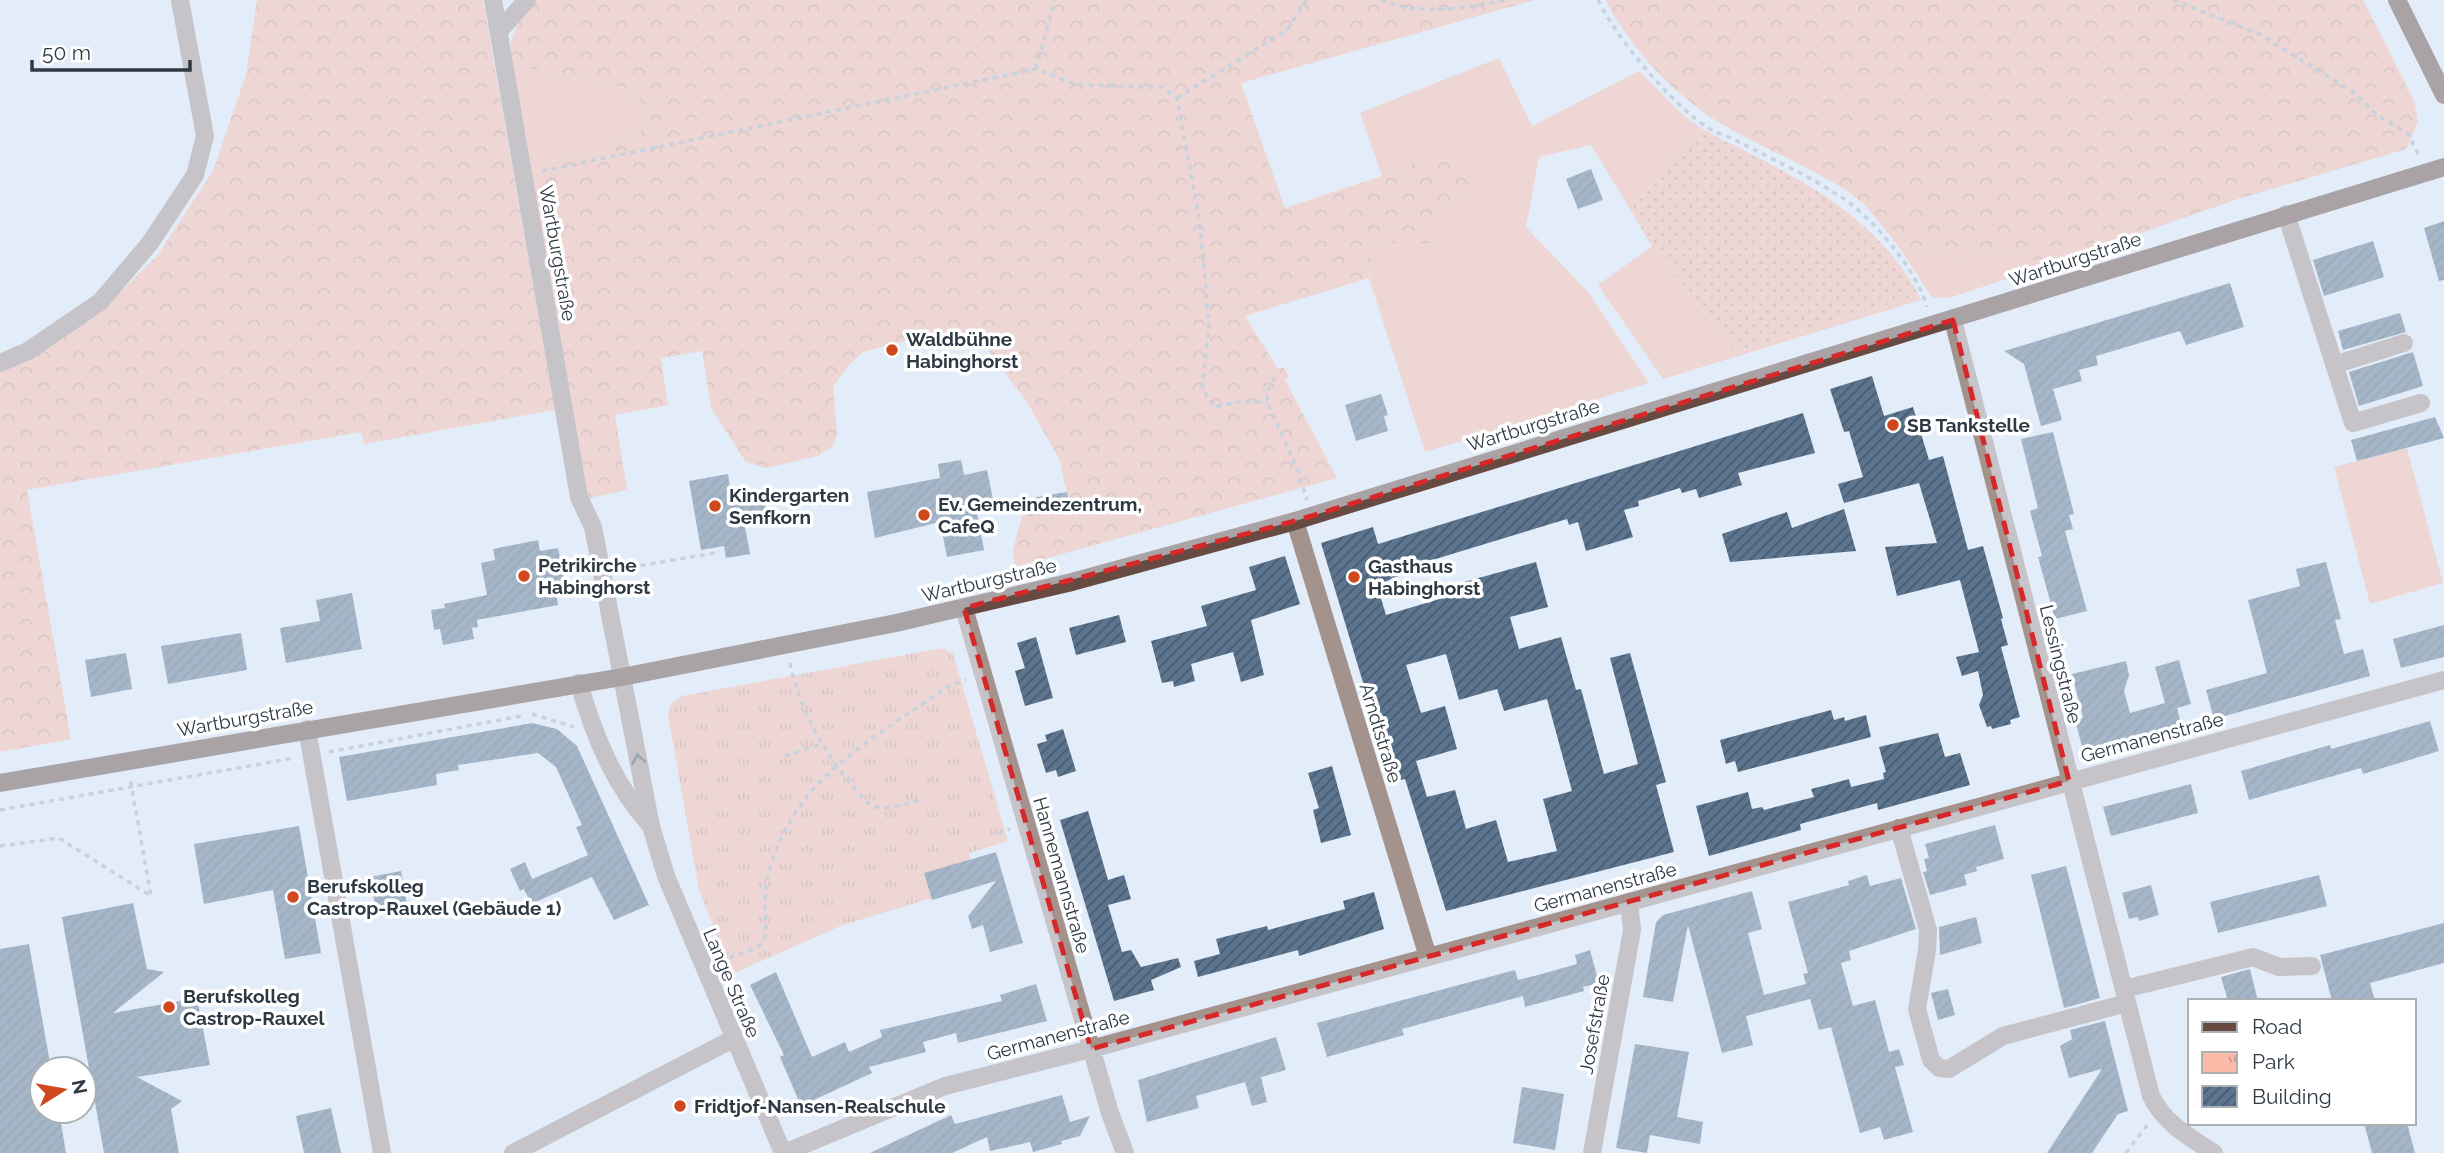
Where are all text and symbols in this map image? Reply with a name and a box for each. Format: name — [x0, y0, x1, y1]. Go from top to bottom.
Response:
scale bar — [32, 28, 189, 72]
text: 50 m — [42, 40, 91, 65]
street label: Wartburgstraße — [535, 183, 581, 323]
street label: Wartburgstraße — [2006, 227, 2144, 291]
place label: Waldbühne Habinghorst — [906, 328, 1019, 372]
marker: Waldbühne Habinghorst — [884, 342, 900, 358]
street label: Wartburgstraße — [1464, 394, 1602, 456]
place label: SB Tankstelle — [1907, 414, 2030, 436]
marker: SB Tankstelle — [1885, 417, 1901, 433]
place label: Kindergarten Senfkorn — [729, 484, 849, 528]
place label: Ev. Gemeindezentrum, CafeQ — [938, 493, 1142, 537]
marker: Kindergarten Senfkorn — [707, 498, 723, 514]
marker: Ev. Gemeindezentrum, CafeQ — [916, 507, 932, 523]
place label: Petrikirche Habinghorst — [538, 554, 651, 598]
street label: Wartburgstraße — [919, 554, 1059, 606]
place label: Gasthaus Habinghorst — [1368, 555, 1481, 599]
marker: Petrikirche Habinghorst — [516, 568, 532, 584]
marker: Gasthaus Habinghorst — [1346, 569, 1362, 585]
street label: Lessingstraße — [2036, 602, 2086, 726]
street label: Arndtstraße — [1355, 681, 1407, 785]
street label: Wartburgstraße — [175, 695, 315, 741]
street label: Germanenstraße — [2078, 707, 2226, 767]
one-way arrow — [631, 753, 646, 765]
street label: Hannemannstraße — [1029, 794, 1095, 956]
street label: Germanenstraße — [1531, 857, 1679, 917]
place label: Berufskolleg Castrop-Rauxel (Gebäude 1) — [307, 875, 561, 919]
marker: Berufskolleg Castrop-Rauxel (Gebäude 1) — [285, 889, 301, 905]
street label: Lange Straße — [699, 925, 765, 1041]
street label: Josefstraße — [1574, 972, 1614, 1076]
place label: Berufskolleg Castrop-Rauxel — [183, 985, 325, 1029]
marker: Berufskolleg Castrop-Rauxel — [161, 999, 177, 1015]
legend — [2188, 999, 2416, 1125]
street label: Germanenstraße — [984, 1005, 1132, 1065]
text: Road — [2252, 1014, 2302, 1039]
text: Park — [2252, 1049, 2295, 1074]
north arrow — [28, 1055, 98, 1125]
text: N — [68, 1078, 92, 1096]
text: Building — [2252, 1084, 2332, 1109]
place label: Fridtjof-Nansen-Realschule — [694, 1095, 946, 1117]
marker: Fridtjof-Nansen-Realschule — [672, 1098, 688, 1114]

